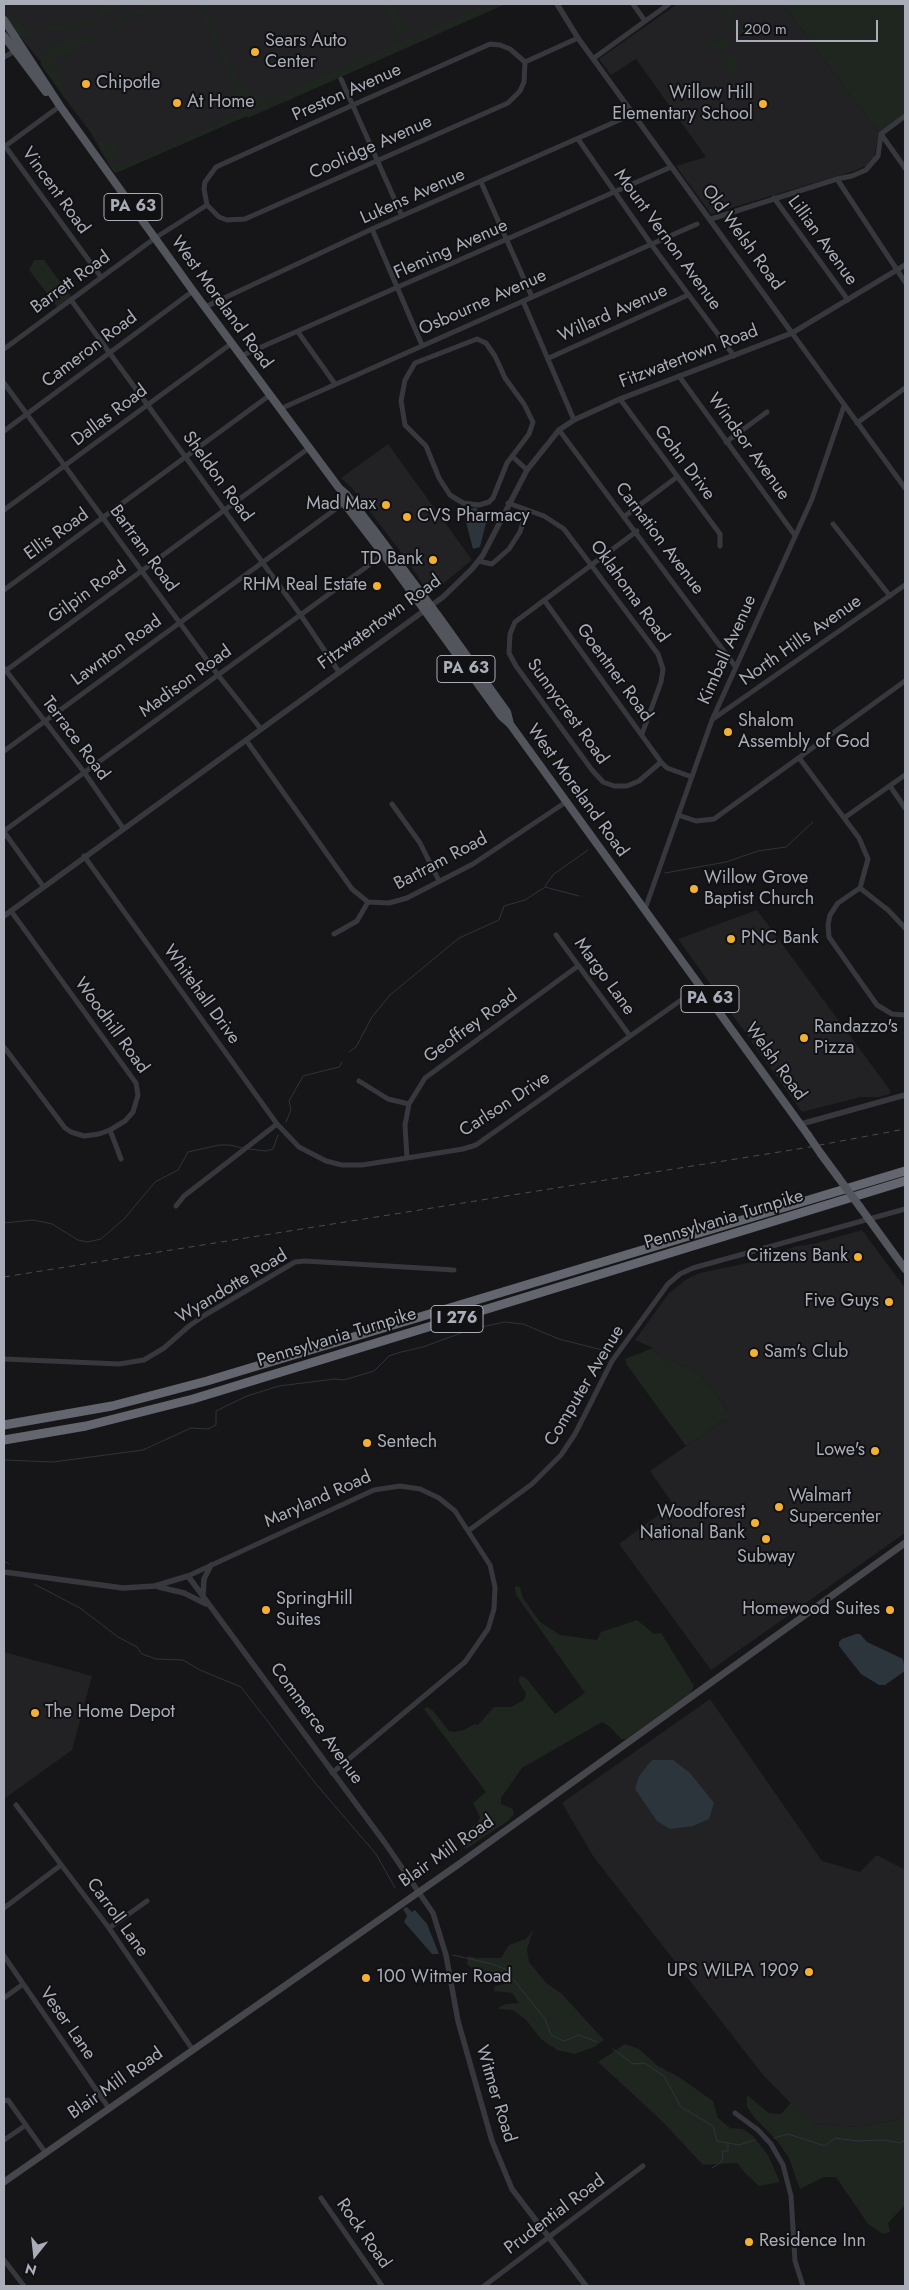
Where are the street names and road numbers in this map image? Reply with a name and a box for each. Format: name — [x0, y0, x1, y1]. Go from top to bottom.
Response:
street label: Preston Avenue — [289, 59, 405, 127]
street label: Coolidge Avenue — [306, 111, 436, 185]
street label: Vincent Road — [16, 143, 94, 239]
street label: Lukens Avenue — [357, 164, 469, 230]
street label: Mount Vernon Avenue — [609, 165, 725, 315]
street label: Old Welsh Road — [697, 181, 787, 295]
street label: Lillian Avenue — [782, 192, 862, 290]
road number: PA 63 — [104, 193, 162, 220]
street label: Fleming Avenue — [391, 215, 511, 285]
street label: West Moreland Road — [166, 232, 276, 374]
street label: Barrett Road — [27, 247, 115, 319]
street label: Osbourne Avenue — [416, 265, 550, 341]
street label: Willard Avenue — [555, 280, 671, 348]
street label: Cameron Road — [38, 307, 142, 393]
street label: Fitzwatertown Road — [617, 321, 761, 393]
street label: Dallas Road — [68, 380, 152, 452]
street label: Windsor Avenue — [702, 389, 794, 505]
street label: Gohn Drive — [649, 421, 719, 505]
street label: Sheldon Road — [177, 428, 257, 526]
street label: Carnation Avenue — [610, 479, 708, 599]
street label: Bartram Road — [104, 501, 182, 597]
street label: Ellis Road — [21, 504, 93, 566]
street label: Oklahoma Road — [585, 537, 673, 647]
street label: Gilpin Road — [45, 557, 131, 629]
street label: Fitzwatertown Road — [314, 571, 446, 675]
street label: North Hills Avenue — [736, 591, 866, 691]
street label: Kimball Avenue — [694, 592, 762, 708]
street label: Lawnton Road — [68, 611, 166, 691]
street label: Goentner Road — [571, 620, 657, 726]
street label: Madison Road — [136, 641, 236, 723]
street label: Sunnycrest Road — [521, 655, 613, 769]
road number: PA 63 — [437, 656, 495, 682]
street label: Terrace Road — [37, 693, 113, 785]
street label: West Moreland Road — [522, 720, 632, 862]
street label: Bartram Road — [391, 828, 491, 896]
street label: Margo Lane — [569, 934, 639, 1020]
street label: Whitehall Drive — [158, 941, 244, 1049]
street label: Woodhill Road — [69, 974, 153, 1078]
street label: Geoffrey Road — [420, 986, 522, 1068]
road number: PA 63 — [681, 986, 739, 1012]
street label: Welsh Road — [740, 1019, 810, 1105]
street label: Carlson Drive — [456, 1068, 554, 1142]
street label: Pennsylvania Turnpike — [642, 1186, 806, 1254]
street label: Wyandotte Road — [172, 1245, 292, 1329]
street label: Pennsylvania Turnpike — [255, 1304, 419, 1372]
road number: I 276 — [431, 1306, 483, 1332]
street label: Computer Avenue — [540, 1322, 630, 1450]
street label: Maryland Road — [261, 1467, 375, 1533]
street label: Commerce Avenue — [265, 1659, 367, 1789]
street label: Blair Mill Road — [395, 1811, 499, 1893]
street label: Carroll Lane — [81, 1874, 153, 1962]
street label: Veser Lane — [34, 1984, 100, 2064]
street label: Blair Mill Road — [64, 2043, 168, 2125]
street label: Witmer Road — [470, 2043, 520, 2145]
street label: Prudential Road — [501, 2170, 609, 2260]
street label: Rock Road — [331, 2195, 395, 2273]

